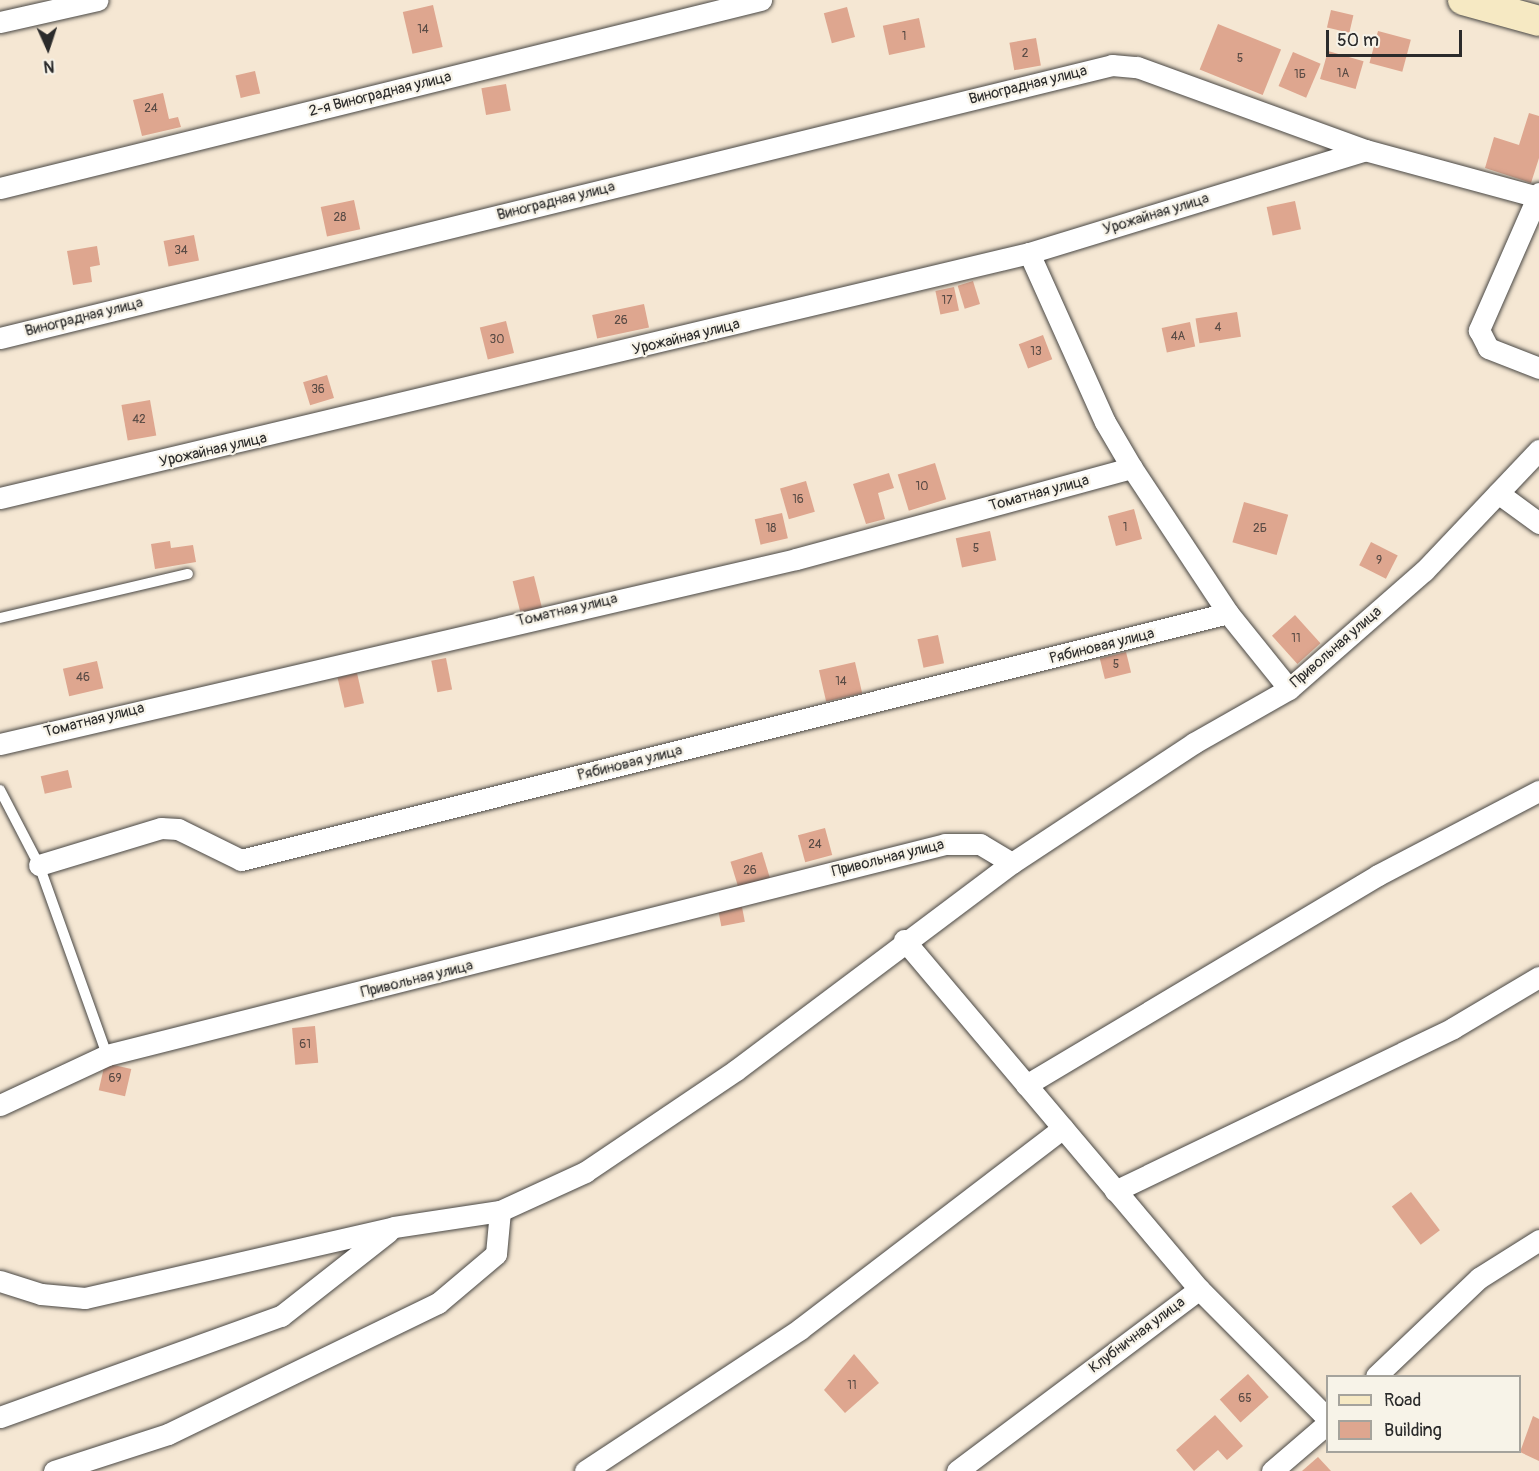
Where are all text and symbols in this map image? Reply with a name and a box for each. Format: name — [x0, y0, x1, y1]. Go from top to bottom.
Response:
north arrow — [18, 18, 78, 78]
scale bar — [1329, 18, 1466, 56]
house number: 14 — [417, 23, 429, 37]
text: 50 m — [1337, 29, 1379, 52]
house number: 1 — [902, 30, 906, 44]
house number: 2 — [1022, 47, 1028, 61]
house number: 5 — [1237, 52, 1243, 66]
text: N — [43, 56, 55, 76]
street label: Виноградная улица — [967, 62, 1089, 108]
house number: 1А — [1337, 67, 1349, 81]
street label: 2-я Виноградная улица — [307, 68, 453, 120]
house number: 1Б — [1294, 68, 1306, 82]
house number: 24 — [144, 102, 158, 116]
street label: Виноградная улица — [495, 178, 617, 224]
street label: Урожайная улица — [1101, 189, 1211, 239]
house number: 28 — [334, 211, 346, 225]
house number: 34 — [174, 244, 188, 258]
street label: Виноградная улица — [23, 294, 145, 340]
house number: 17 — [941, 294, 953, 308]
house number: 26 — [614, 314, 628, 328]
street label: Урожайная улица — [630, 315, 742, 359]
house number: 4 — [1215, 321, 1221, 335]
house number: 4А — [1171, 330, 1185, 344]
house number: 30 — [490, 333, 504, 347]
house number: 13 — [1030, 345, 1042, 359]
house number: 36 — [311, 383, 325, 397]
house number: 42 — [132, 413, 146, 427]
street label: Урожайная улица — [157, 429, 269, 471]
street label: Томатная улица — [987, 471, 1091, 515]
house number: 10 — [916, 480, 928, 494]
house number: 16 — [792, 493, 804, 507]
house number: 1 — [1123, 521, 1127, 535]
house number: 18 — [766, 522, 776, 536]
house number: 2Б — [1253, 522, 1267, 536]
house number: 5 — [973, 542, 979, 556]
house number: 9 — [1376, 554, 1382, 568]
street label: Томатная улица — [515, 590, 619, 630]
street label: Привольная улица — [1287, 602, 1385, 692]
street label: Рябиновая улица — [1048, 624, 1156, 668]
house number: 11 — [1291, 632, 1301, 646]
house number: 5 — [1113, 658, 1119, 672]
house number: 46 — [76, 671, 90, 685]
house number: 14 — [835, 675, 847, 689]
street label: Томатная улица — [42, 699, 146, 741]
street label: Рябиновая улица — [576, 741, 684, 785]
street label: Привольная улица — [830, 835, 946, 881]
house number: 24 — [808, 838, 822, 852]
house number: 26 — [743, 864, 757, 878]
street label: Привольная улица — [359, 956, 475, 1002]
house number: 61 — [299, 1038, 311, 1052]
house number: 69 — [108, 1072, 122, 1086]
street label: Клубничная улица — [1086, 1293, 1188, 1377]
legend — [1326, 1375, 1521, 1453]
house number: 11 — [847, 1379, 857, 1393]
text: Road — [1384, 1389, 1421, 1412]
house number: 65 — [1238, 1392, 1252, 1406]
text: Building — [1384, 1419, 1442, 1442]

